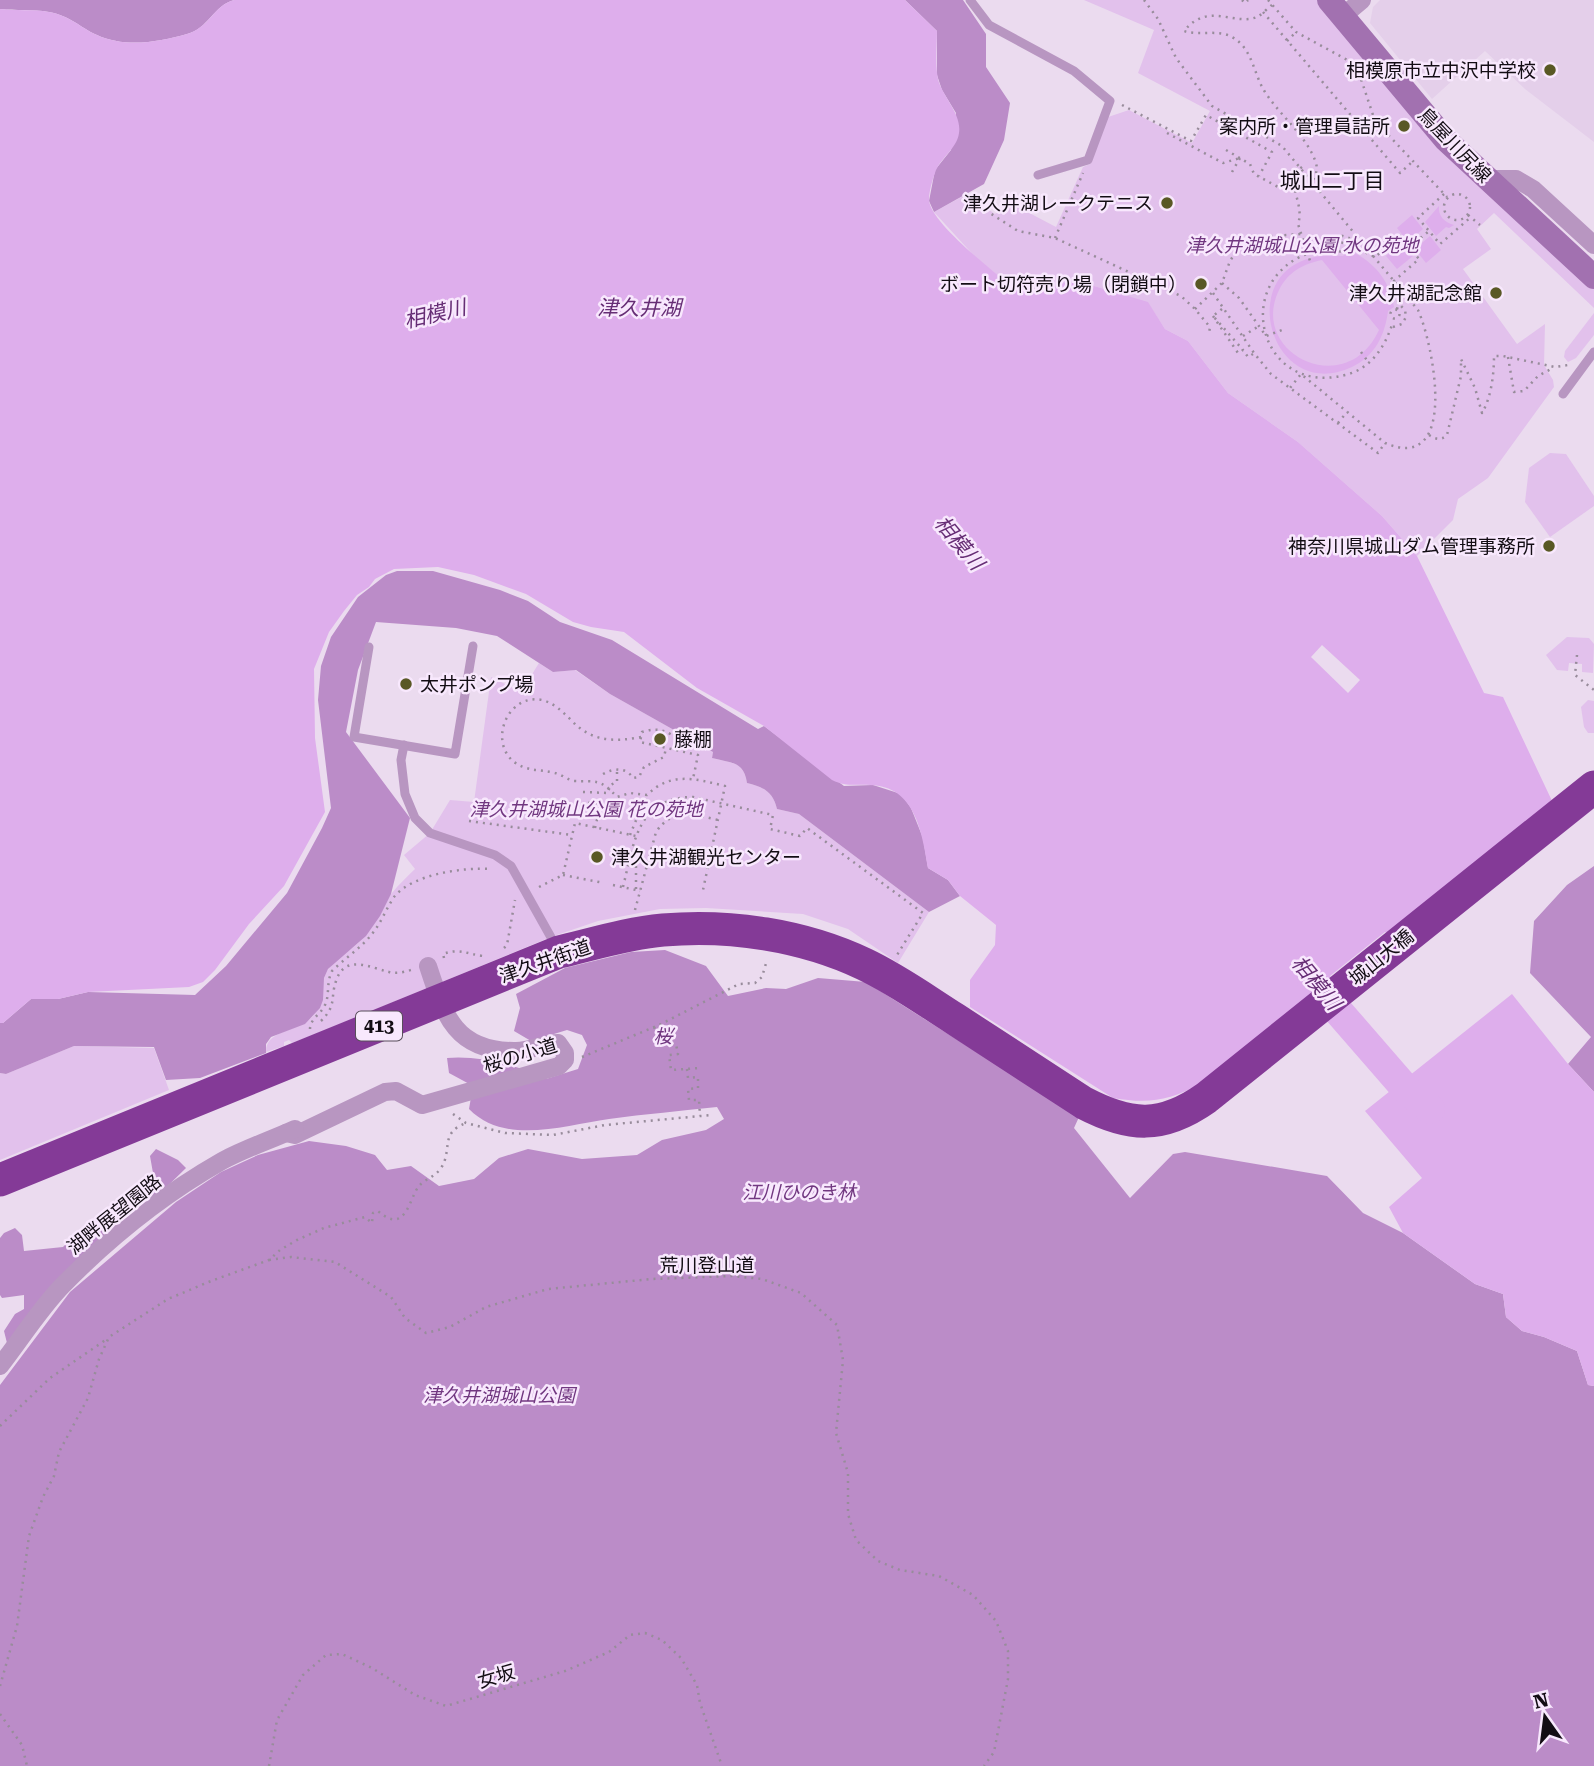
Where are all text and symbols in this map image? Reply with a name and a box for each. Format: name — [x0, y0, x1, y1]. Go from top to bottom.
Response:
place label: 相模原市立中沢中学校 — [1346, 59, 1536, 82]
marker: 相模原市立中沢中学校 — [1542, 62, 1558, 78]
street label: 鳥屋川尻線 — [1413, 103, 1496, 188]
place label: 案内所・管理員詰所 — [1219, 115, 1390, 138]
marker: 案内所・管理員詰所 — [1396, 118, 1412, 134]
district label: 城山二丁目 — [1280, 169, 1385, 193]
place label: 津久井湖レークテニス — [963, 192, 1153, 215]
marker: 津久井湖レークテニス — [1159, 195, 1175, 211]
park label: 津久井湖城山公園 水の苑地 — [1186, 234, 1420, 257]
place label: ボート切符売り場（閉鎖中） — [940, 273, 1187, 296]
marker: ボート切符売り場（閉鎖中） — [1193, 276, 1209, 292]
place label: 津久井湖記念館 — [1349, 282, 1482, 305]
marker: 津久井湖記念館 — [1488, 285, 1504, 301]
water label: 相模川 — [402, 295, 470, 333]
water label: 津久井湖 — [597, 296, 684, 320]
water label: 相模川 — [930, 511, 990, 576]
place label: 神奈川県城山ダム管理事務所 — [1288, 535, 1535, 558]
marker: 神奈川県城山ダム管理事務所 — [1541, 538, 1557, 554]
place label: 太井ポンプ場 — [420, 673, 533, 696]
marker: 太井ポンプ場 — [398, 676, 414, 692]
place label: 藤棚 — [674, 728, 712, 751]
marker: 藤棚 — [652, 731, 668, 747]
park label: 津久井湖城山公園 花の苑地 — [470, 798, 704, 821]
place label: 津久井湖観光センター — [611, 846, 801, 869]
marker: 津久井湖観光センター — [589, 849, 605, 865]
street label: 城山大橋 — [1345, 925, 1418, 990]
street label: 津久井街道 — [496, 935, 594, 988]
water label: 相模川 — [1287, 951, 1347, 1016]
road number: 413 — [356, 1012, 402, 1041]
park label: 桜 — [653, 1025, 675, 1048]
street label: 桜の小道 — [480, 1033, 560, 1078]
street label: 湖畔展望園路 — [63, 1170, 166, 1259]
park label: 江川ひのき林 — [742, 1181, 858, 1204]
street label: 荒川登山道 — [659, 1254, 755, 1277]
park label: 津久井湖城山公園 — [423, 1384, 578, 1407]
street label: 女坂 — [475, 1660, 518, 1693]
north arrow — [1510, 1682, 1580, 1752]
text: N — [1531, 1688, 1551, 1714]

